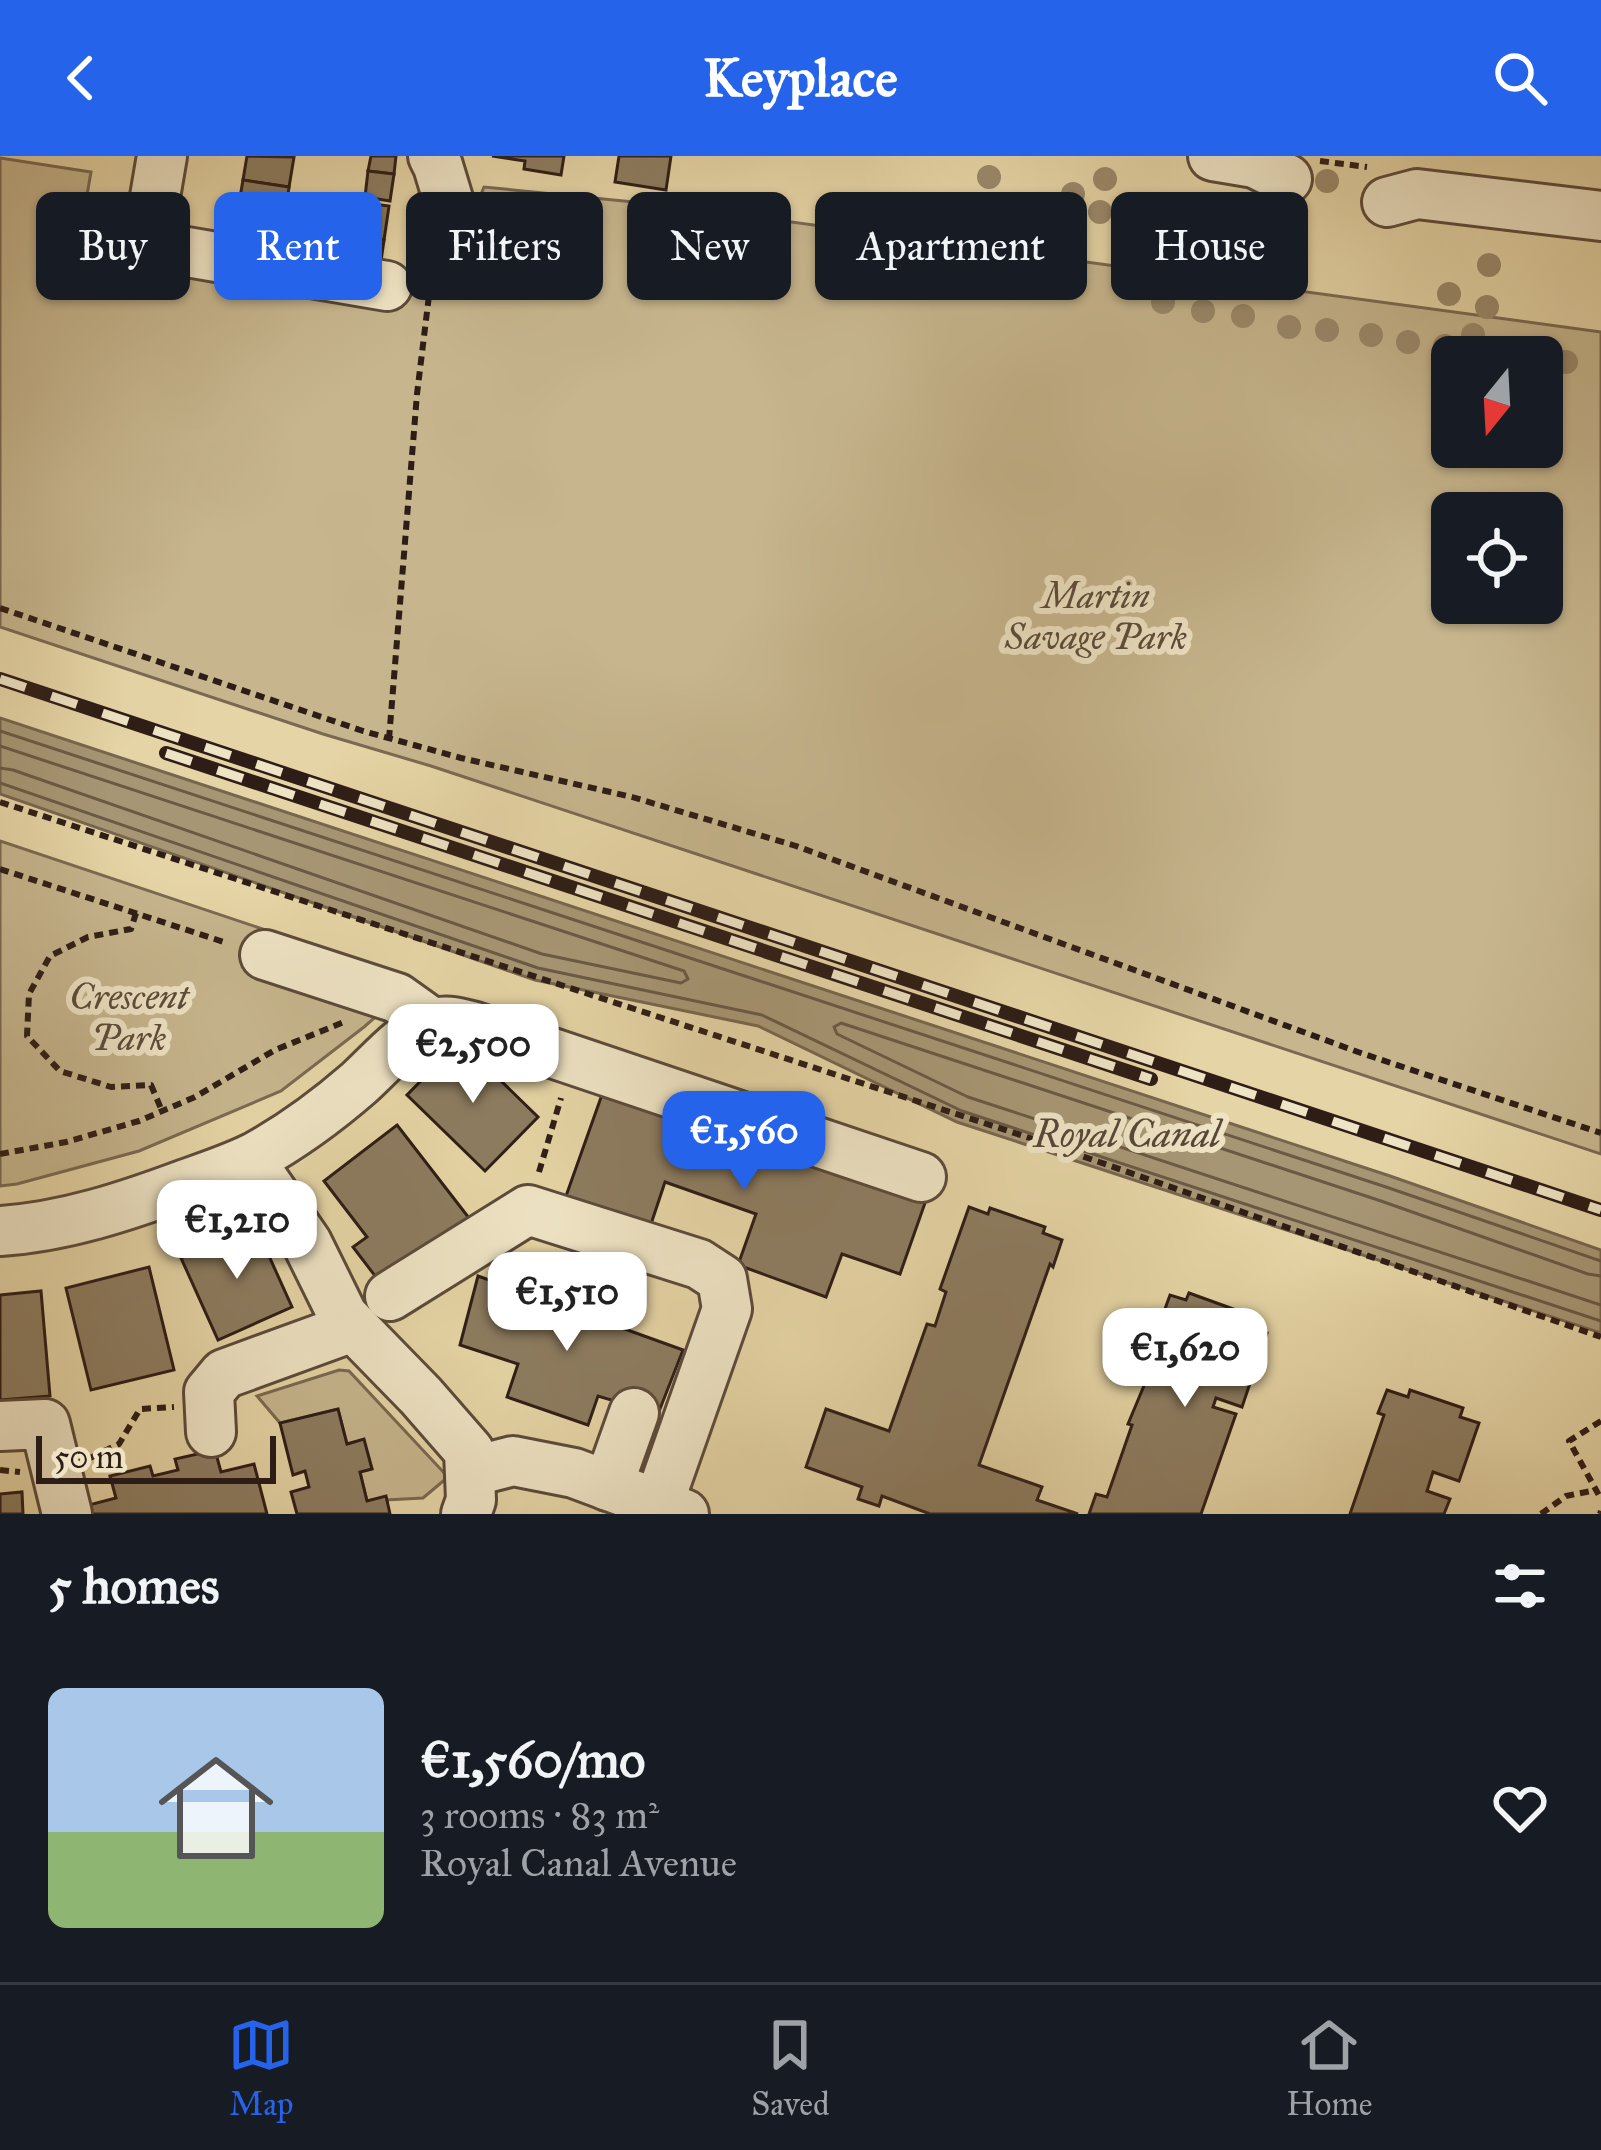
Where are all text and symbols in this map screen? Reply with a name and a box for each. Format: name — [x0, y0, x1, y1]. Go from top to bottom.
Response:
icon: back — [48, 45, 114, 111]
text: Keyplace — [703, 45, 898, 111]
icon: search — [1487, 45, 1553, 111]
chip: Buy — [36, 192, 190, 300]
chip: Rent — [214, 192, 382, 300]
chip: Filters — [406, 192, 603, 300]
chip: New — [627, 192, 791, 300]
chip: Apartment — [815, 192, 1087, 300]
chip: House — [1111, 192, 1308, 300]
north arrow — [1431, 336, 1563, 468]
map controls — [1431, 336, 1563, 624]
button: locate — [1431, 492, 1563, 624]
park label: Martin Savage Park — [1004, 574, 1187, 659]
park label: Crescent Park — [70, 975, 191, 1060]
pin: €2,500 — [375, 1004, 571, 1106]
text: €2,500 — [415, 1019, 531, 1067]
pin: €1,560 — [646, 1091, 842, 1193]
text: €1,560 — [689, 1106, 799, 1154]
water label: Royal Canal — [1032, 1110, 1224, 1158]
pin: €1,210 — [139, 1180, 335, 1282]
text: €1,210 — [184, 1195, 290, 1243]
pin: €1,510 — [469, 1252, 665, 1354]
text: €1,510 — [515, 1267, 619, 1315]
pin: €1,620 — [1087, 1308, 1283, 1410]
text: €1,620 — [1129, 1323, 1241, 1371]
scale bar — [36, 1430, 276, 1483]
text: 50 m — [54, 1437, 123, 1477]
icon: filters — [1487, 1553, 1553, 1619]
text: 5 homes — [48, 1555, 219, 1617]
text: €1,560/mo — [420, 1729, 645, 1791]
icon: home — [144, 1736, 288, 1880]
icon: heart — [1487, 1775, 1553, 1841]
text: 3 rooms · 83 m² — [420, 1791, 659, 1839]
text: Royal Canal Avenue — [420, 1839, 737, 1887]
tab: Map — [228, 2012, 294, 2124]
tab: Saved — [751, 2012, 830, 2124]
tab: Home — [1286, 2012, 1373, 2124]

